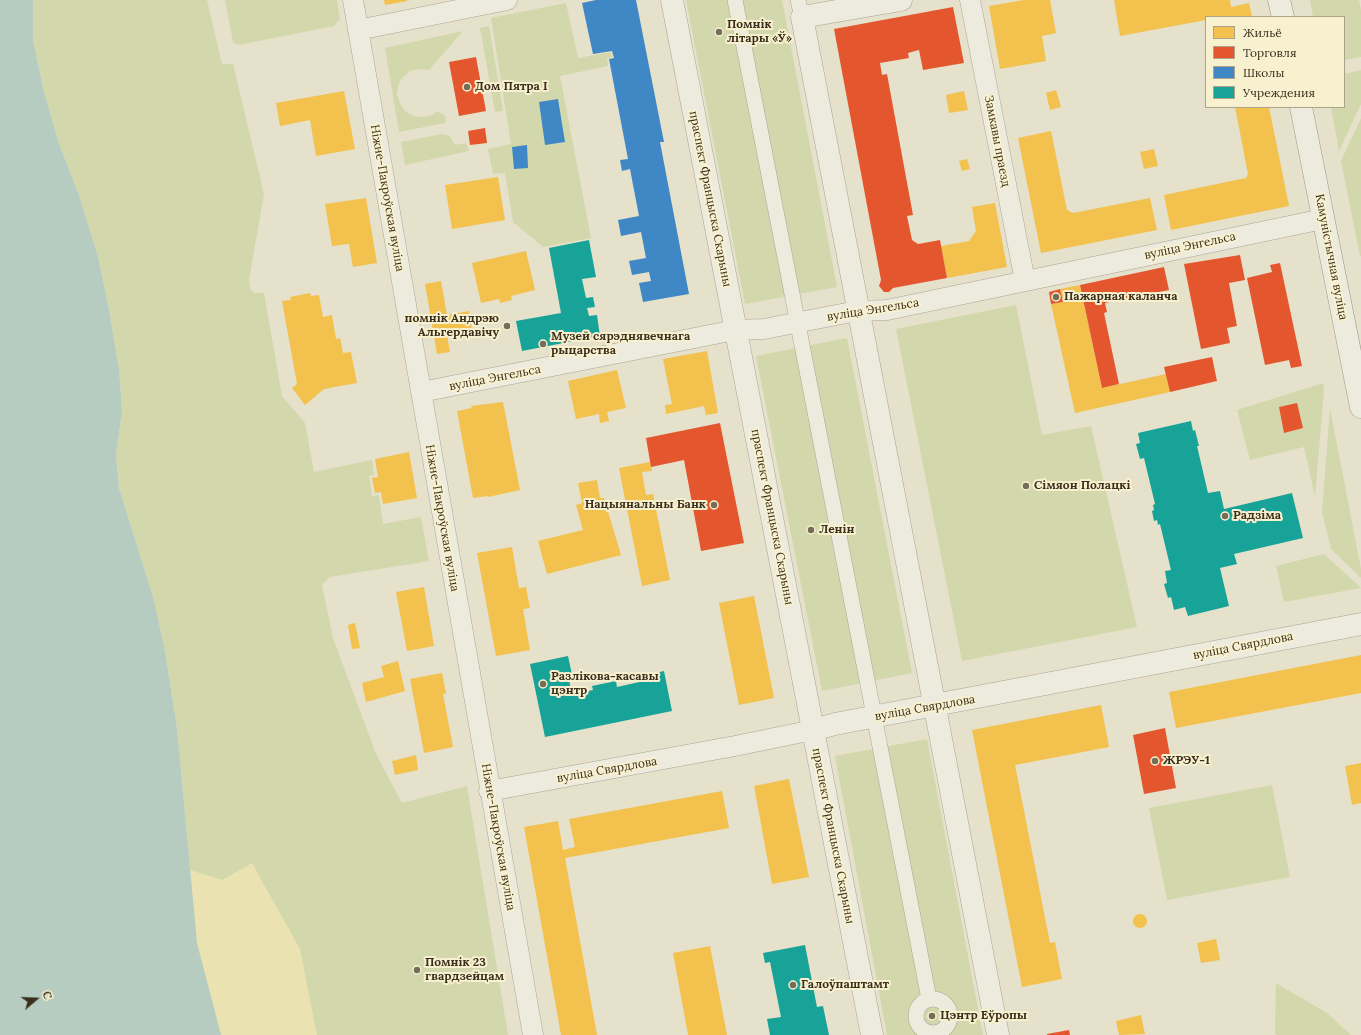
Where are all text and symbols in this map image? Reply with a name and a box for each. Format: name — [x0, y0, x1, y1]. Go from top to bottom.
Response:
legend — [1205, 16, 1345, 108]
place label: Помнік літары «Ў» — [727, 18, 792, 46]
text: Жильё — [1243, 25, 1282, 40]
marker: Помнік літары «Ў» — [714, 27, 724, 37]
text: Торговля — [1243, 45, 1296, 60]
text: Школы — [1243, 65, 1284, 80]
place label: Дом Пятра І — [475, 80, 548, 94]
marker: Дом Пятра І — [462, 82, 472, 92]
text: Учреждения — [1243, 85, 1315, 100]
street label: Замкавы праезд — [981, 94, 1013, 188]
street label: праспект Францыска Скарыны — [686, 110, 734, 288]
street label: Ніжне-Пакроўская вуліца — [367, 123, 407, 273]
street label: Камуністычная вуліца — [1312, 193, 1350, 321]
street label: вуліца Энгельса — [1143, 229, 1237, 263]
place label: Пажарная каланча — [1064, 290, 1177, 304]
marker: Пажарная каланча — [1051, 292, 1061, 302]
street label: вуліца Энгельса — [826, 296, 920, 324]
place label: помнік Андрэю Альгердавічу — [404, 312, 499, 340]
marker: помнік Андрэю Альгердавічу — [502, 321, 512, 331]
place label: Музей сярэднявечнага рыцарства — [551, 330, 690, 358]
marker: Музей сярэднявечнага рыцарства — [538, 339, 548, 349]
street label: вуліца Энгельса — [448, 362, 542, 394]
street label: праспект Францыска Скарыны — [748, 428, 796, 606]
street label: Ніжне-Пакроўская вуліца — [422, 443, 462, 593]
place label: Сімяон Полацкі — [1034, 479, 1130, 493]
marker: Сімяон Полацкі — [1021, 481, 1031, 491]
place label: Нацыянальны Банк — [585, 498, 706, 512]
marker: Нацыянальны Банк — [709, 500, 719, 510]
place label: Радзіма — [1233, 509, 1281, 523]
marker: Радзіма — [1220, 511, 1230, 521]
place label: Ленін — [819, 523, 854, 537]
marker: Ленін — [806, 525, 816, 535]
street label: вуліца Свярдлова — [1192, 629, 1294, 663]
place label: Разлікова-касавы цэнтр — [551, 670, 659, 698]
marker: Разлікова-касавы цэнтр — [538, 679, 548, 689]
street label: вуліца Свярдлова — [874, 692, 976, 724]
street label: праспект Францыска Скарыны — [809, 747, 857, 925]
street label: вуліца Свярдлова — [556, 754, 658, 786]
place label: ЖРЭУ-1 — [1163, 754, 1210, 768]
marker: ЖРЭУ-1 — [1150, 756, 1160, 766]
street label: Ніжне-Пакроўская вуліца — [478, 762, 518, 912]
place label: Помнік 23 гвардзейцам — [425, 956, 504, 984]
marker: Помнік 23 гвардзейцам — [412, 965, 422, 975]
place label: Галоўпаштамт — [801, 978, 889, 992]
north arrow — [16, 979, 56, 1019]
marker: Галоўпаштамт — [788, 980, 798, 990]
text: С — [39, 989, 55, 1001]
place label: Цэнтр Еўропы — [940, 1009, 1027, 1023]
marker: Цэнтр Еўропы — [927, 1011, 937, 1021]

